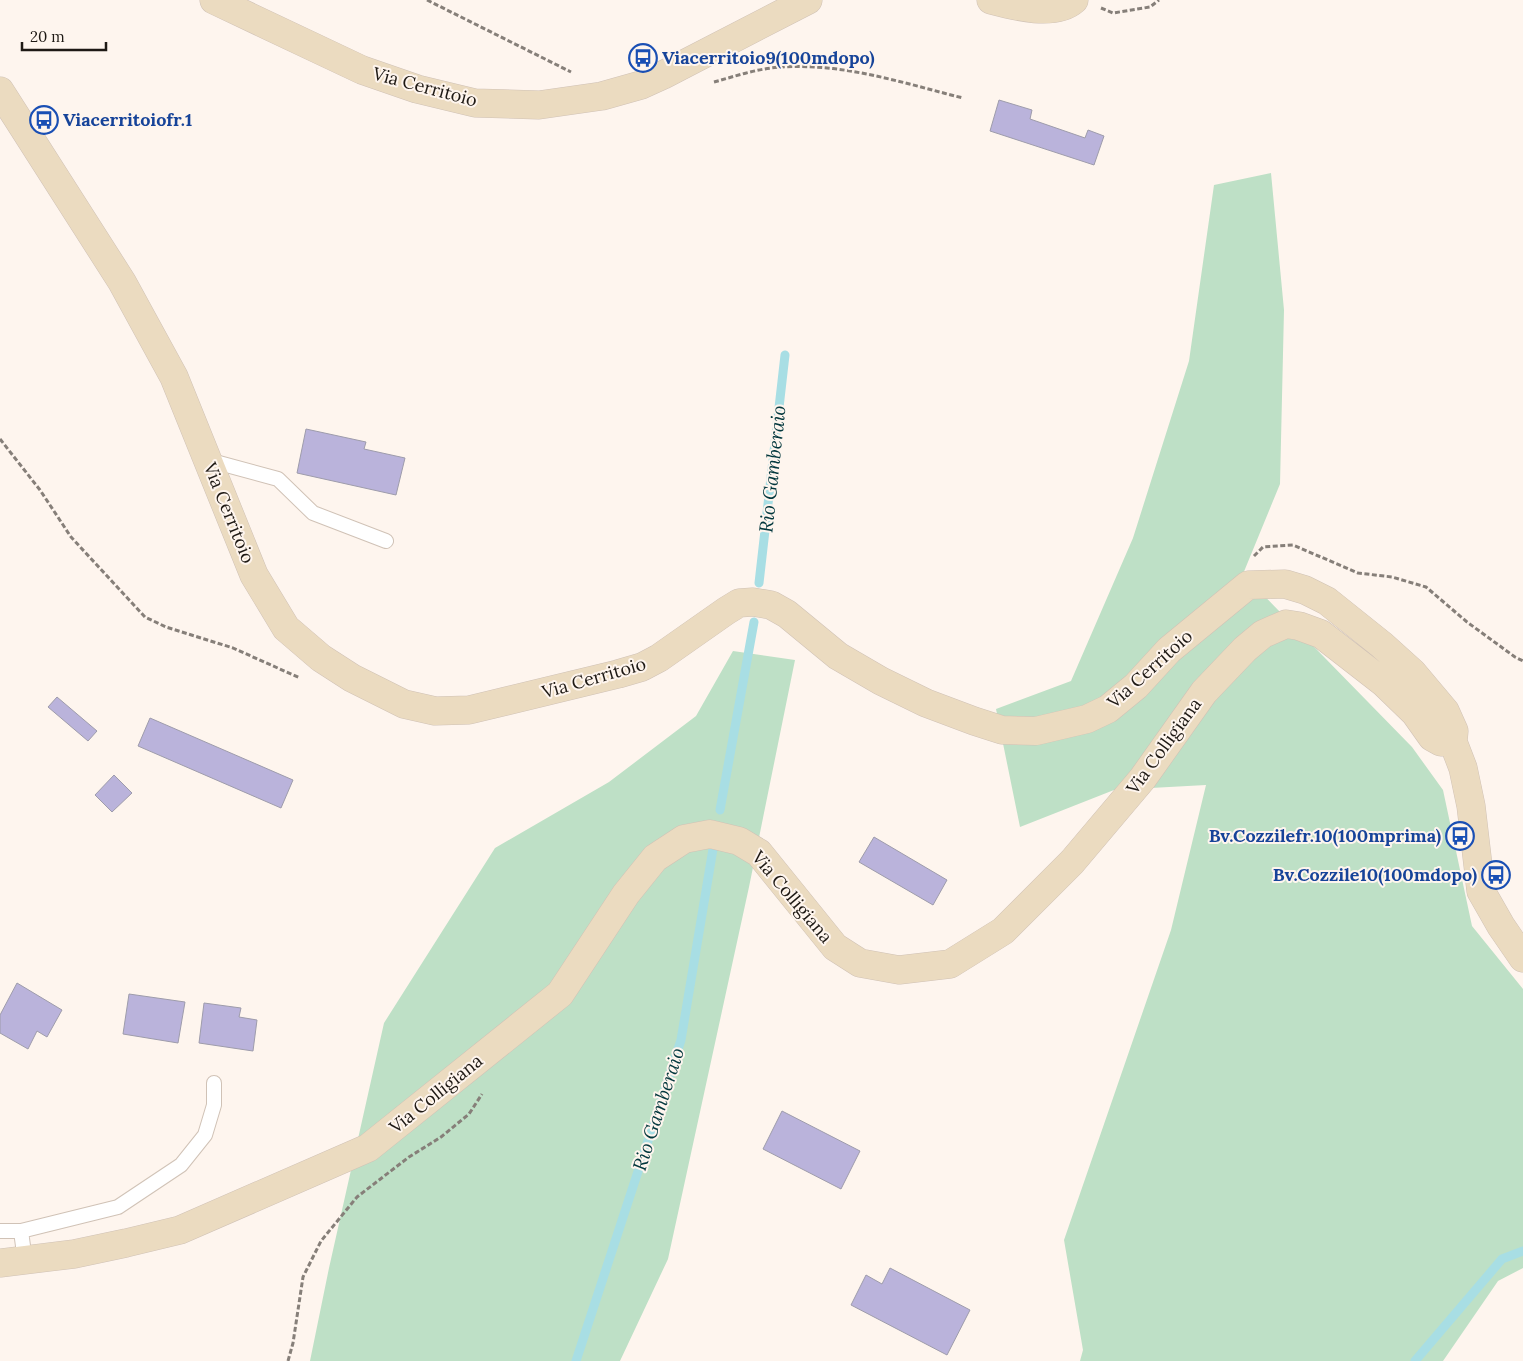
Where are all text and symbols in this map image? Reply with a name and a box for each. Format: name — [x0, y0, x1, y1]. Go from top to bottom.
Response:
scale bar — [22, 20, 106, 52]
text: 20 m — [30, 27, 65, 46]
bus stop icon: Viacerritoio9(100mdopo) — [628, 43, 658, 73]
place label: Viacerritoio9(100mdopo) — [662, 46, 875, 69]
street label: Via Cerritoio — [370, 61, 480, 111]
bus stop icon: Viacerritoiofr.1 — [29, 105, 59, 135]
place label: Viacerritoiofr.1 — [63, 108, 192, 131]
water label: Rio Gamberaio — [753, 404, 791, 534]
street label: Via Cerritoio — [198, 458, 260, 567]
street label: Via Cerritoio — [1101, 624, 1197, 714]
street label: Via Cerritoio — [538, 652, 648, 704]
street label: Via Colligiana — [1120, 693, 1206, 799]
bus stop icon: Bv.Cozzilefr.10(100mprima) — [1445, 821, 1475, 851]
place label: Bv.Cozzilefr.10(100mprima) — [1209, 824, 1441, 847]
street label: Via Colligiana — [746, 845, 838, 948]
bus stop icon: Bv.Cozzile10(100mdopo) — [1481, 860, 1511, 890]
place label: Bv.Cozzile10(100mdopo) — [1273, 863, 1477, 886]
water label: Rio Gamberaio — [627, 1044, 689, 1174]
street label: Via Colligiana — [384, 1049, 487, 1139]

